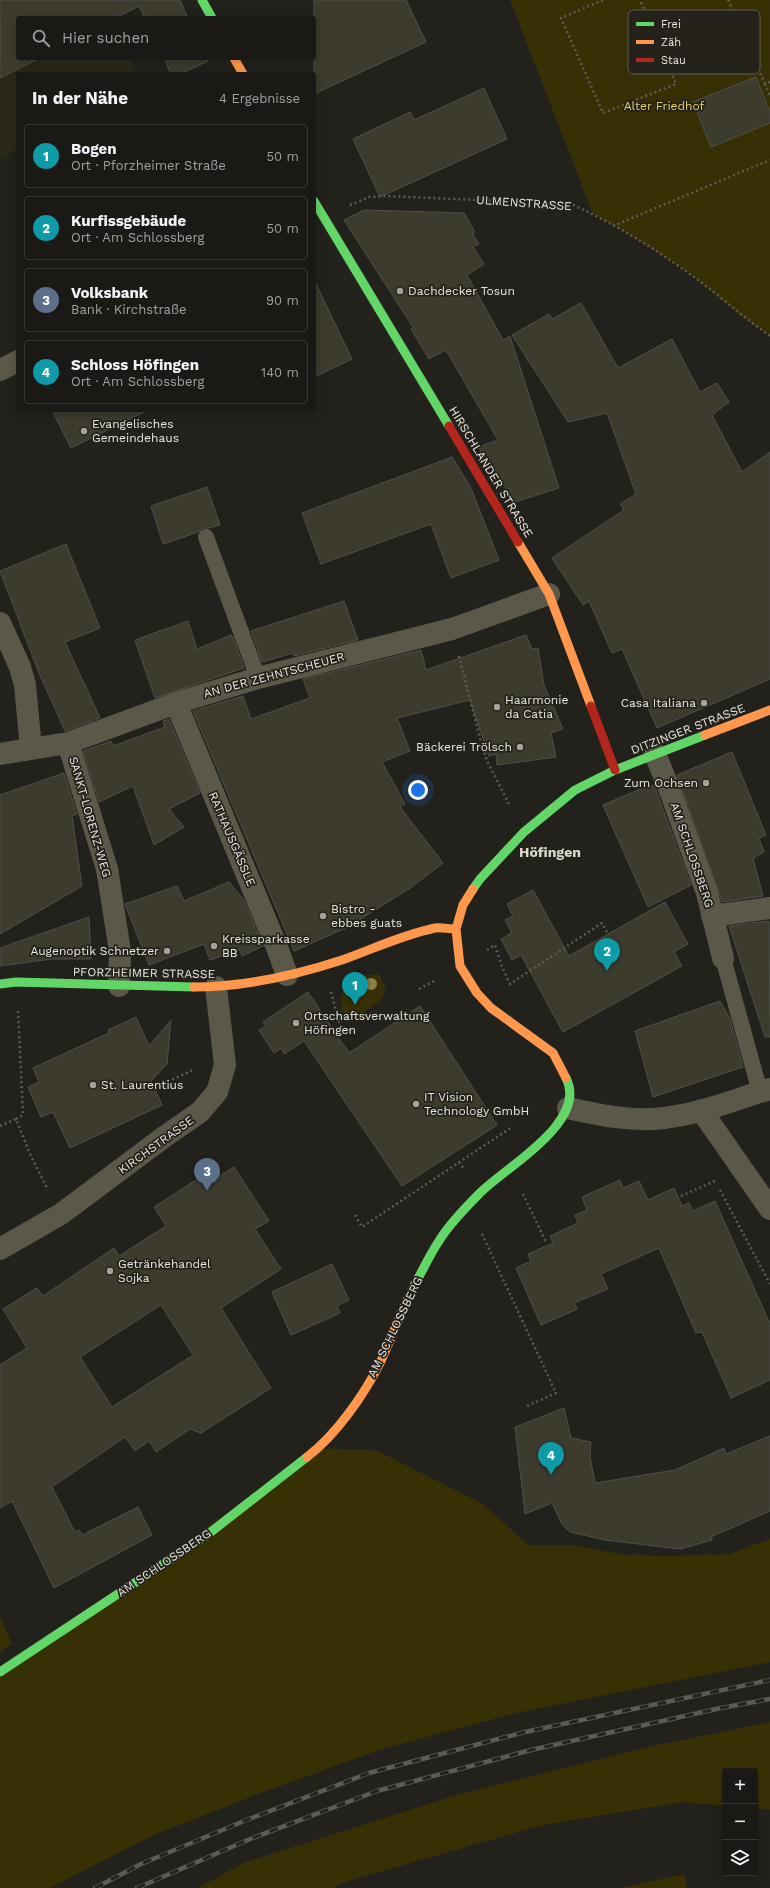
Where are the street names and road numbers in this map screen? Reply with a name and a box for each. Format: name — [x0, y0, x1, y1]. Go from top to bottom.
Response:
street label: ULMENSTRASSE — [476, 193, 573, 213]
street label: HIRSCHLANDER STRASSE — [446, 404, 536, 541]
street label: AN DER ZEHNTSCHEUER — [202, 649, 346, 701]
street label: DITZINGER STRASSE — [629, 701, 747, 757]
street label: SANKT-LORENZ-WEG — [66, 755, 114, 879]
street label: RATHAUSGÄSSLE — [206, 790, 258, 889]
street label: AM SCHLOSSBERG — [667, 801, 717, 909]
street label: PFORZHEIMER STRASSE — [73, 965, 216, 981]
street label: KIRCHSTRASSE — [116, 1113, 197, 1177]
street label: AM SCHLOSSBERG — [365, 1274, 425, 1380]
street label: AM SCHLOSSBERG — [114, 1526, 214, 1600]

